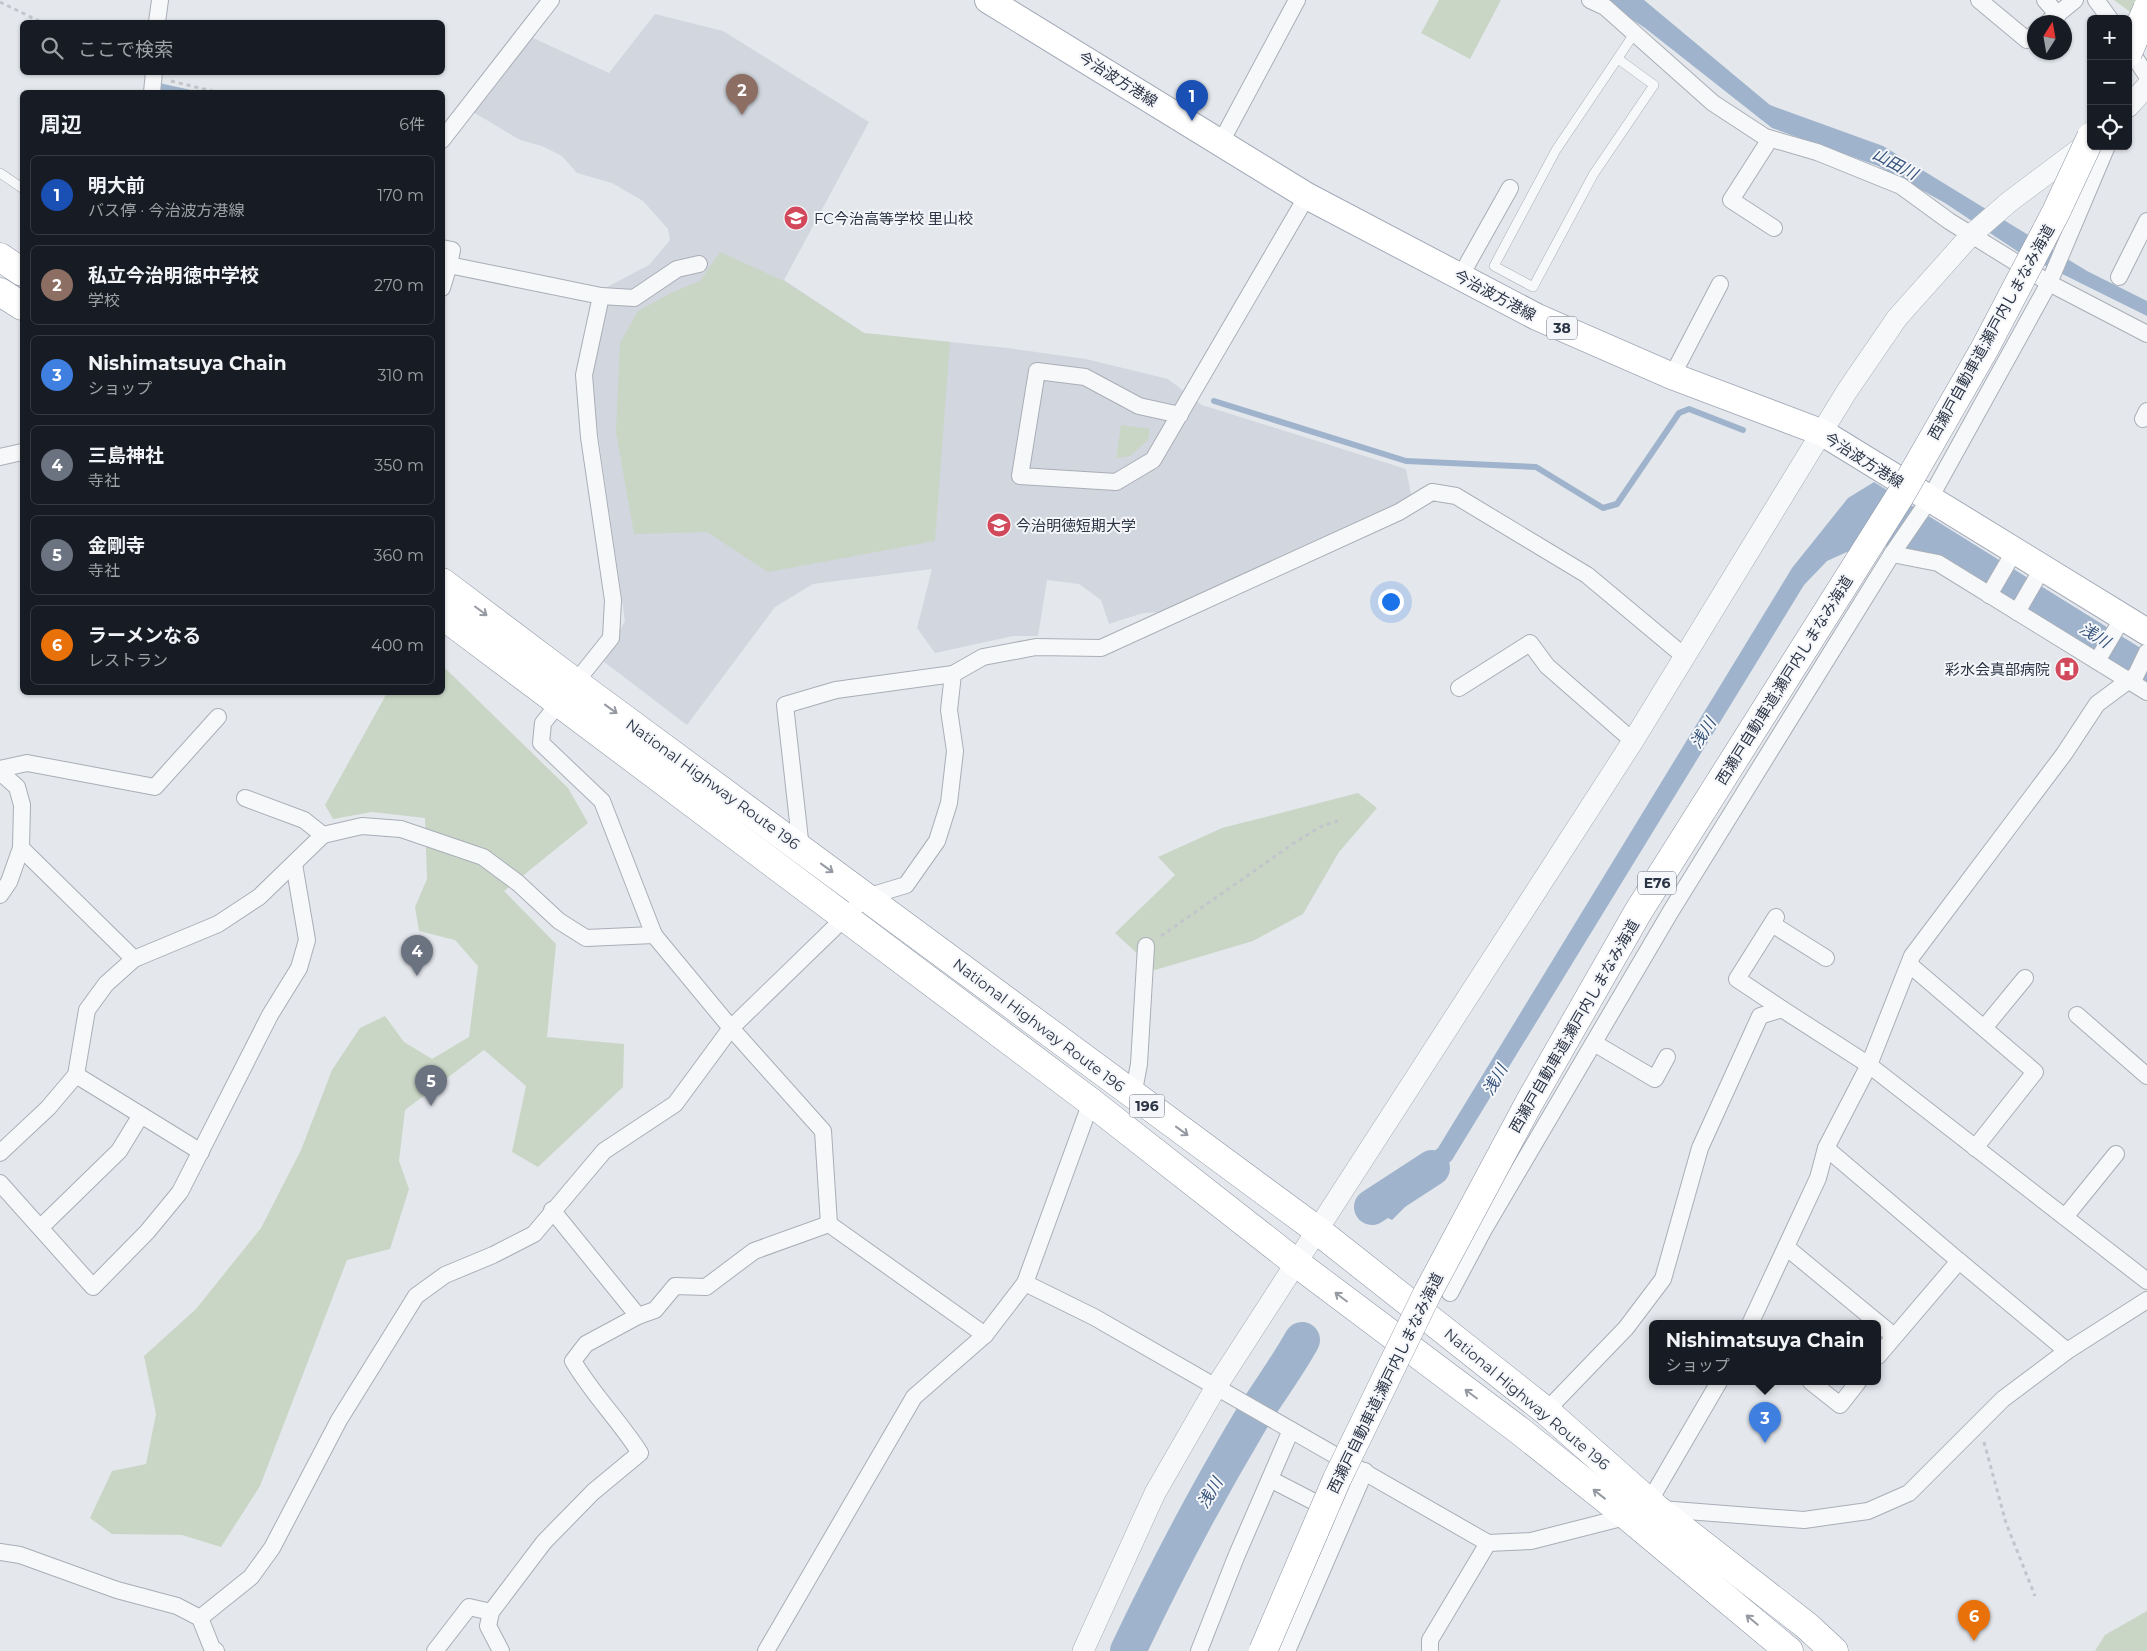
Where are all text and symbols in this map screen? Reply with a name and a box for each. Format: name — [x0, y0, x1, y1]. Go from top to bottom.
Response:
north arrow — [2027, 15, 2072, 60]
map controls — [2087, 15, 2132, 150]
button: + — [2087, 15, 2132, 60]
search box — [20, 20, 445, 75]
icon: search — [38, 34, 66, 62]
text: ここで検索 — [78, 38, 173, 61]
street label: 今治波方港線 — [1075, 47, 1161, 111]
button: − — [2087, 60, 2132, 105]
pin: 2 — [726, 74, 758, 115]
pin: 1 — [1176, 80, 1208, 121]
button: locate — [2087, 105, 2132, 150]
text: 周辺 — [40, 112, 82, 137]
text: 6件 — [399, 115, 425, 134]
water label: 山田川 — [1869, 144, 1922, 185]
text: 明大前 — [88, 174, 145, 197]
text: 1 — [54, 186, 60, 205]
text: 170 m — [377, 186, 424, 205]
text: バス停 · 今治波方港線 — [88, 201, 244, 220]
school or university icon: FC今治高等学校 里山校 — [783, 205, 809, 231]
place label: FC今治高等学校 里山校 — [814, 209, 973, 228]
street label: 西瀬戸自動車道;瀬戸内しまなみ海道 — [1924, 221, 2058, 443]
text: 私立今治明徳中学校 — [88, 264, 259, 287]
street label: 今治波方港線 — [1451, 265, 1539, 325]
text: 2 — [52, 276, 62, 295]
text: 270 m — [374, 276, 424, 295]
text: 学校 — [88, 291, 120, 310]
road number: 38 — [1547, 316, 1577, 339]
text: Nishimatsuya Chain — [88, 352, 287, 375]
text: 3 — [52, 366, 62, 385]
text: 310 m — [377, 366, 424, 385]
text: ショップ — [88, 379, 152, 398]
street label: 今治波方港線 — [1821, 428, 1907, 492]
text: 三島神社 — [88, 444, 164, 467]
text: 4 — [51, 456, 63, 475]
text: 350 m — [374, 456, 424, 475]
text: 寺社 — [88, 471, 120, 490]
school or university icon: 今治明徳短期大学 — [986, 512, 1012, 538]
place label: 今治明徳短期大学 — [1016, 516, 1136, 535]
text: 金剛寺 — [88, 534, 145, 557]
text: 5 — [52, 546, 62, 565]
text: 360 m — [373, 546, 424, 565]
text: 寺社 — [88, 561, 120, 580]
street label: 西瀬戸自動車道;瀬戸内しまなみ海道 — [1712, 572, 1856, 788]
your location — [1378, 589, 1404, 615]
one-way arrow — [474, 606, 487, 617]
water label: 浅川 — [2076, 618, 2115, 653]
text: ラーメンなる — [88, 624, 201, 647]
text: 6 — [52, 636, 62, 655]
text: 400 m — [371, 636, 424, 655]
text: レストラン — [88, 651, 168, 670]
hospital icon: 彩水会真部病院 — [2054, 656, 2080, 682]
place label: 彩水会真部病院 — [1945, 660, 2050, 679]
one-way arrow — [604, 704, 618, 714]
water label: 浅川 — [1686, 713, 1721, 752]
street label: National Highway Route 196 — [622, 714, 804, 854]
one-way arrow — [820, 863, 834, 873]
road number: E76 — [1638, 871, 1676, 894]
street label: 西瀬戸自動車道;瀬戸内しまなみ海道 — [1505, 916, 1643, 1136]
pin: 4 — [401, 935, 433, 976]
street label: National Highway Route 196 — [949, 954, 1129, 1096]
water label: 浅川 — [1479, 1060, 1512, 1099]
pin: 5 — [415, 1065, 447, 1106]
road number: 196 — [1130, 1094, 1164, 1118]
one-way arrow — [1175, 1126, 1189, 1136]
street label: 西瀬戸自動車道;瀬戸内しまなみ海道 — [1323, 1270, 1447, 1496]
one-way arrow — [1335, 1291, 1348, 1302]
popup — [1649, 1320, 1881, 1385]
street label: National Highway Route 196 — [1440, 1324, 1614, 1474]
text: Nishimatsuya Chain — [1666, 1329, 1864, 1352]
text: ショップ — [1666, 1356, 1730, 1375]
one-way arrow — [1465, 1389, 1478, 1400]
pin: 3 — [1749, 1402, 1781, 1443]
water label: 浅川 — [1194, 1473, 1227, 1512]
one-way arrow — [1593, 1489, 1606, 1500]
pin: 6 — [1958, 1600, 1990, 1641]
one-way arrow — [1745, 1614, 1758, 1625]

